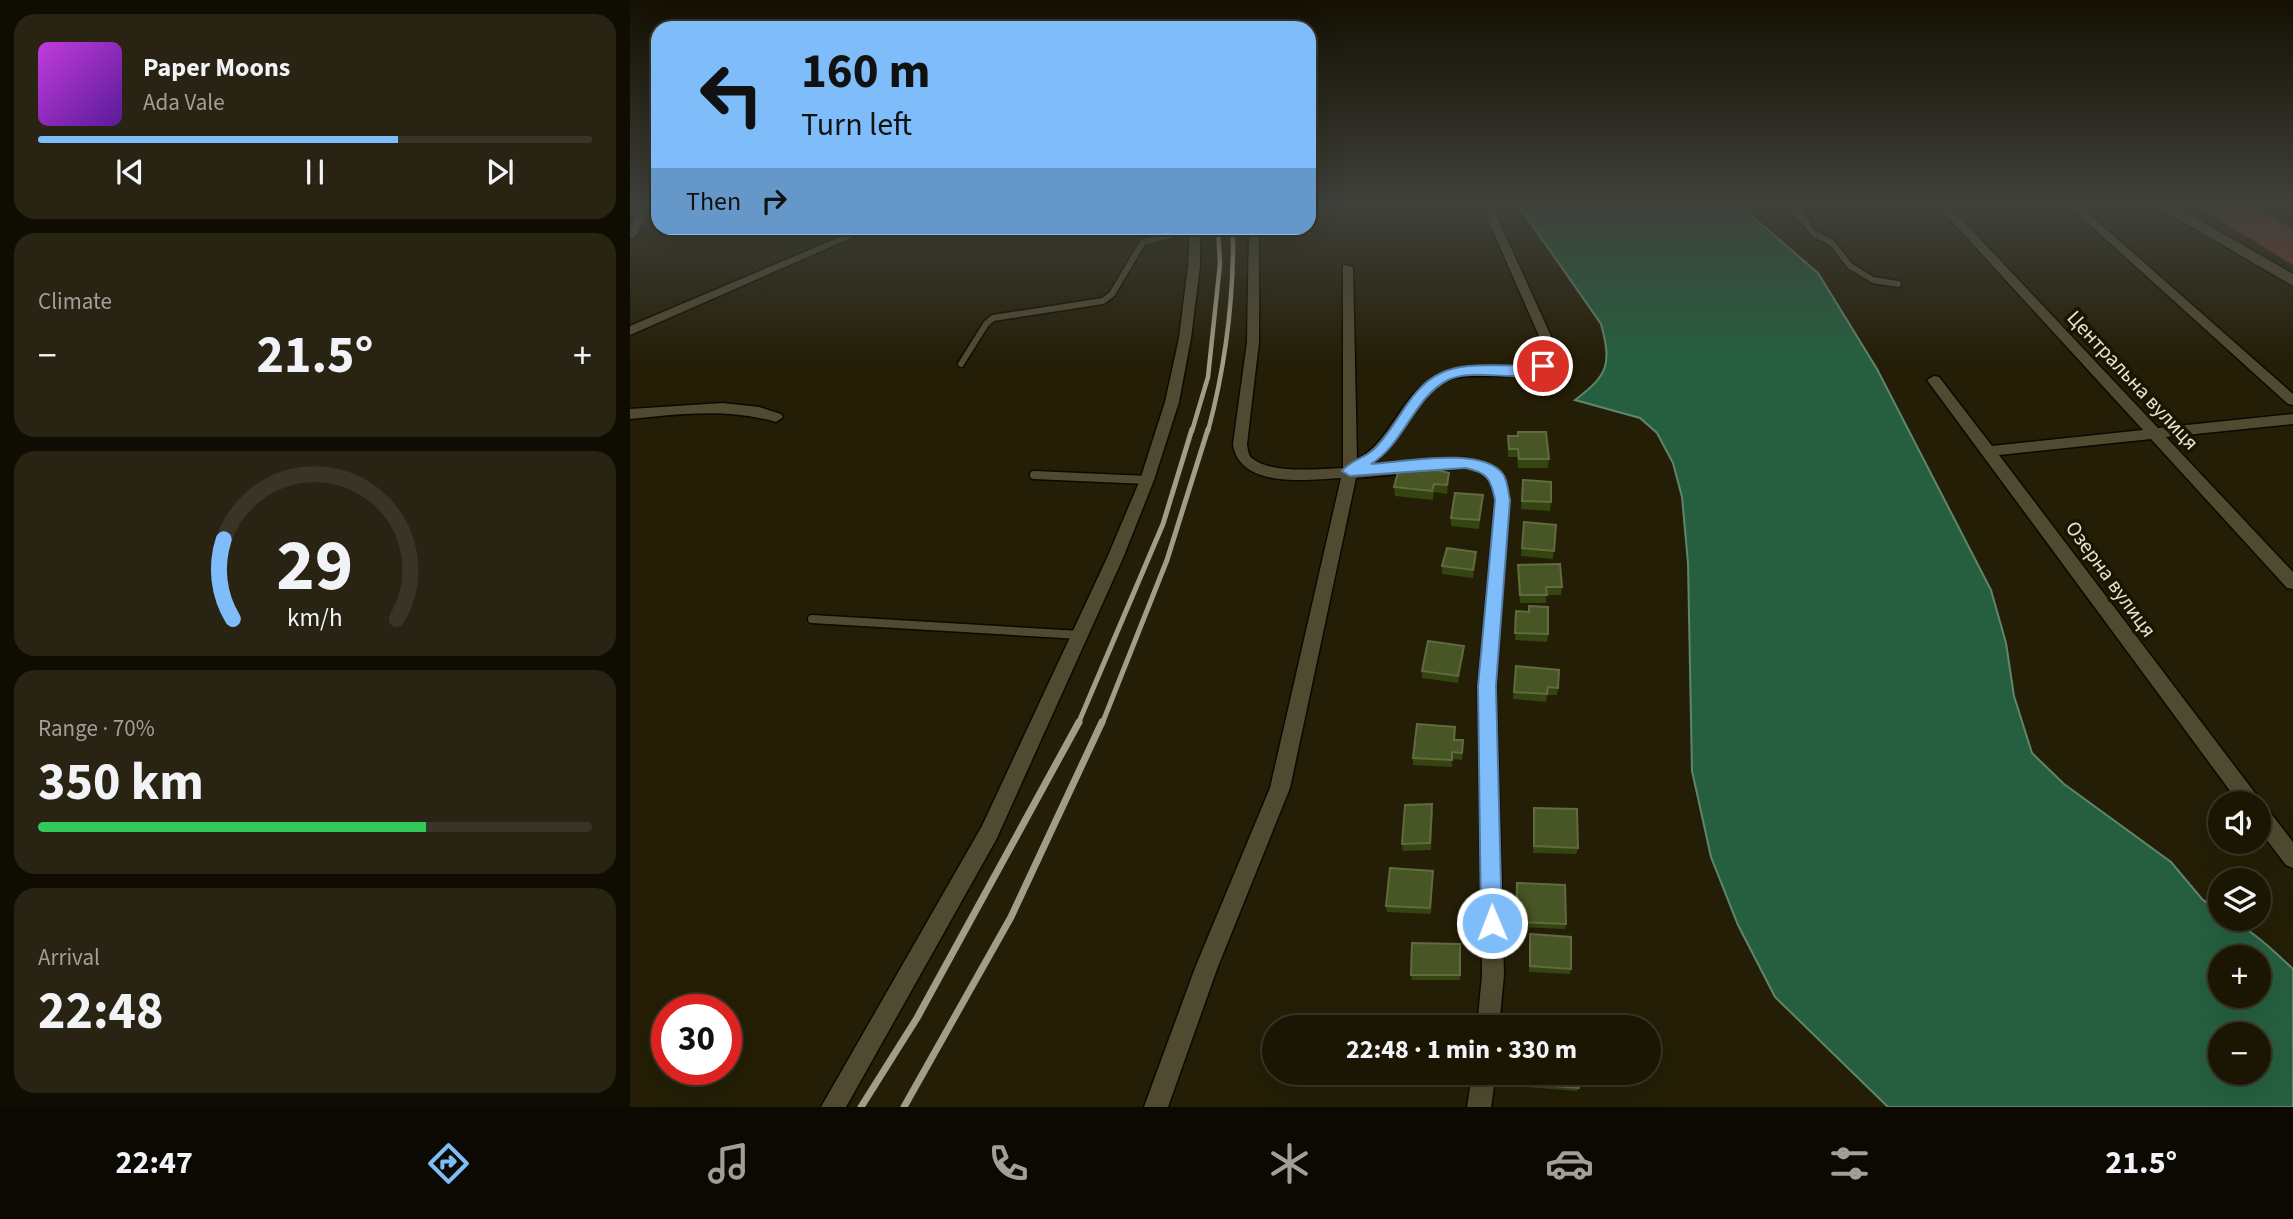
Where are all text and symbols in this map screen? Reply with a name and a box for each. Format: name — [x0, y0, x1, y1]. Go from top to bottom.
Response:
text: 160 m — [801, 37, 930, 107]
text: Paper Moons — [143, 49, 290, 86]
icon: left — [686, 49, 777, 140]
text: Ada Vale — [143, 86, 225, 119]
text: Turn left — [801, 102, 912, 148]
icon: previous — [111, 153, 149, 191]
icon: pause — [296, 153, 334, 191]
icon: next — [481, 153, 519, 191]
icon: right — [755, 182, 793, 220]
text: Then — [686, 183, 741, 220]
text: Climate — [38, 285, 112, 318]
street label: Центральна вулиця — [2060, 303, 2206, 457]
text: 21.5° — [257, 319, 373, 393]
text: − — [38, 329, 57, 383]
text: + — [573, 329, 592, 383]
pin — [1513, 336, 1573, 396]
icon: arrive — [1524, 347, 1562, 385]
street label: Озерна вулиця — [2058, 514, 2164, 644]
text: 29 — [277, 515, 353, 619]
text: km/h — [287, 600, 343, 636]
text: Range · 70% — [38, 712, 155, 745]
text: 350 km — [38, 746, 204, 820]
map controls — [2208, 791, 2271, 1085]
button: sound — [2208, 791, 2271, 854]
button: layers — [2208, 868, 2271, 931]
position arrow — [1455, 886, 1529, 960]
text: Arrival — [38, 941, 100, 974]
button: + — [2208, 945, 2271, 1008]
text: 22:48 — [38, 975, 163, 1049]
speed limit sign: 30 — [651, 994, 742, 1085]
button: − — [2208, 1022, 2271, 1085]
text: 22:48 · 1 min · 330 m — [1346, 1031, 1577, 1068]
icon: directions — [424, 1139, 473, 1188]
icon: music — [704, 1139, 753, 1188]
icon: phone — [984, 1139, 1033, 1188]
icon: climate — [1265, 1139, 1314, 1188]
icon: car — [1545, 1139, 1594, 1188]
icon: filters — [1825, 1139, 1874, 1188]
text: 22:47 — [116, 1140, 193, 1186]
text: 21.5° — [2105, 1140, 2177, 1186]

